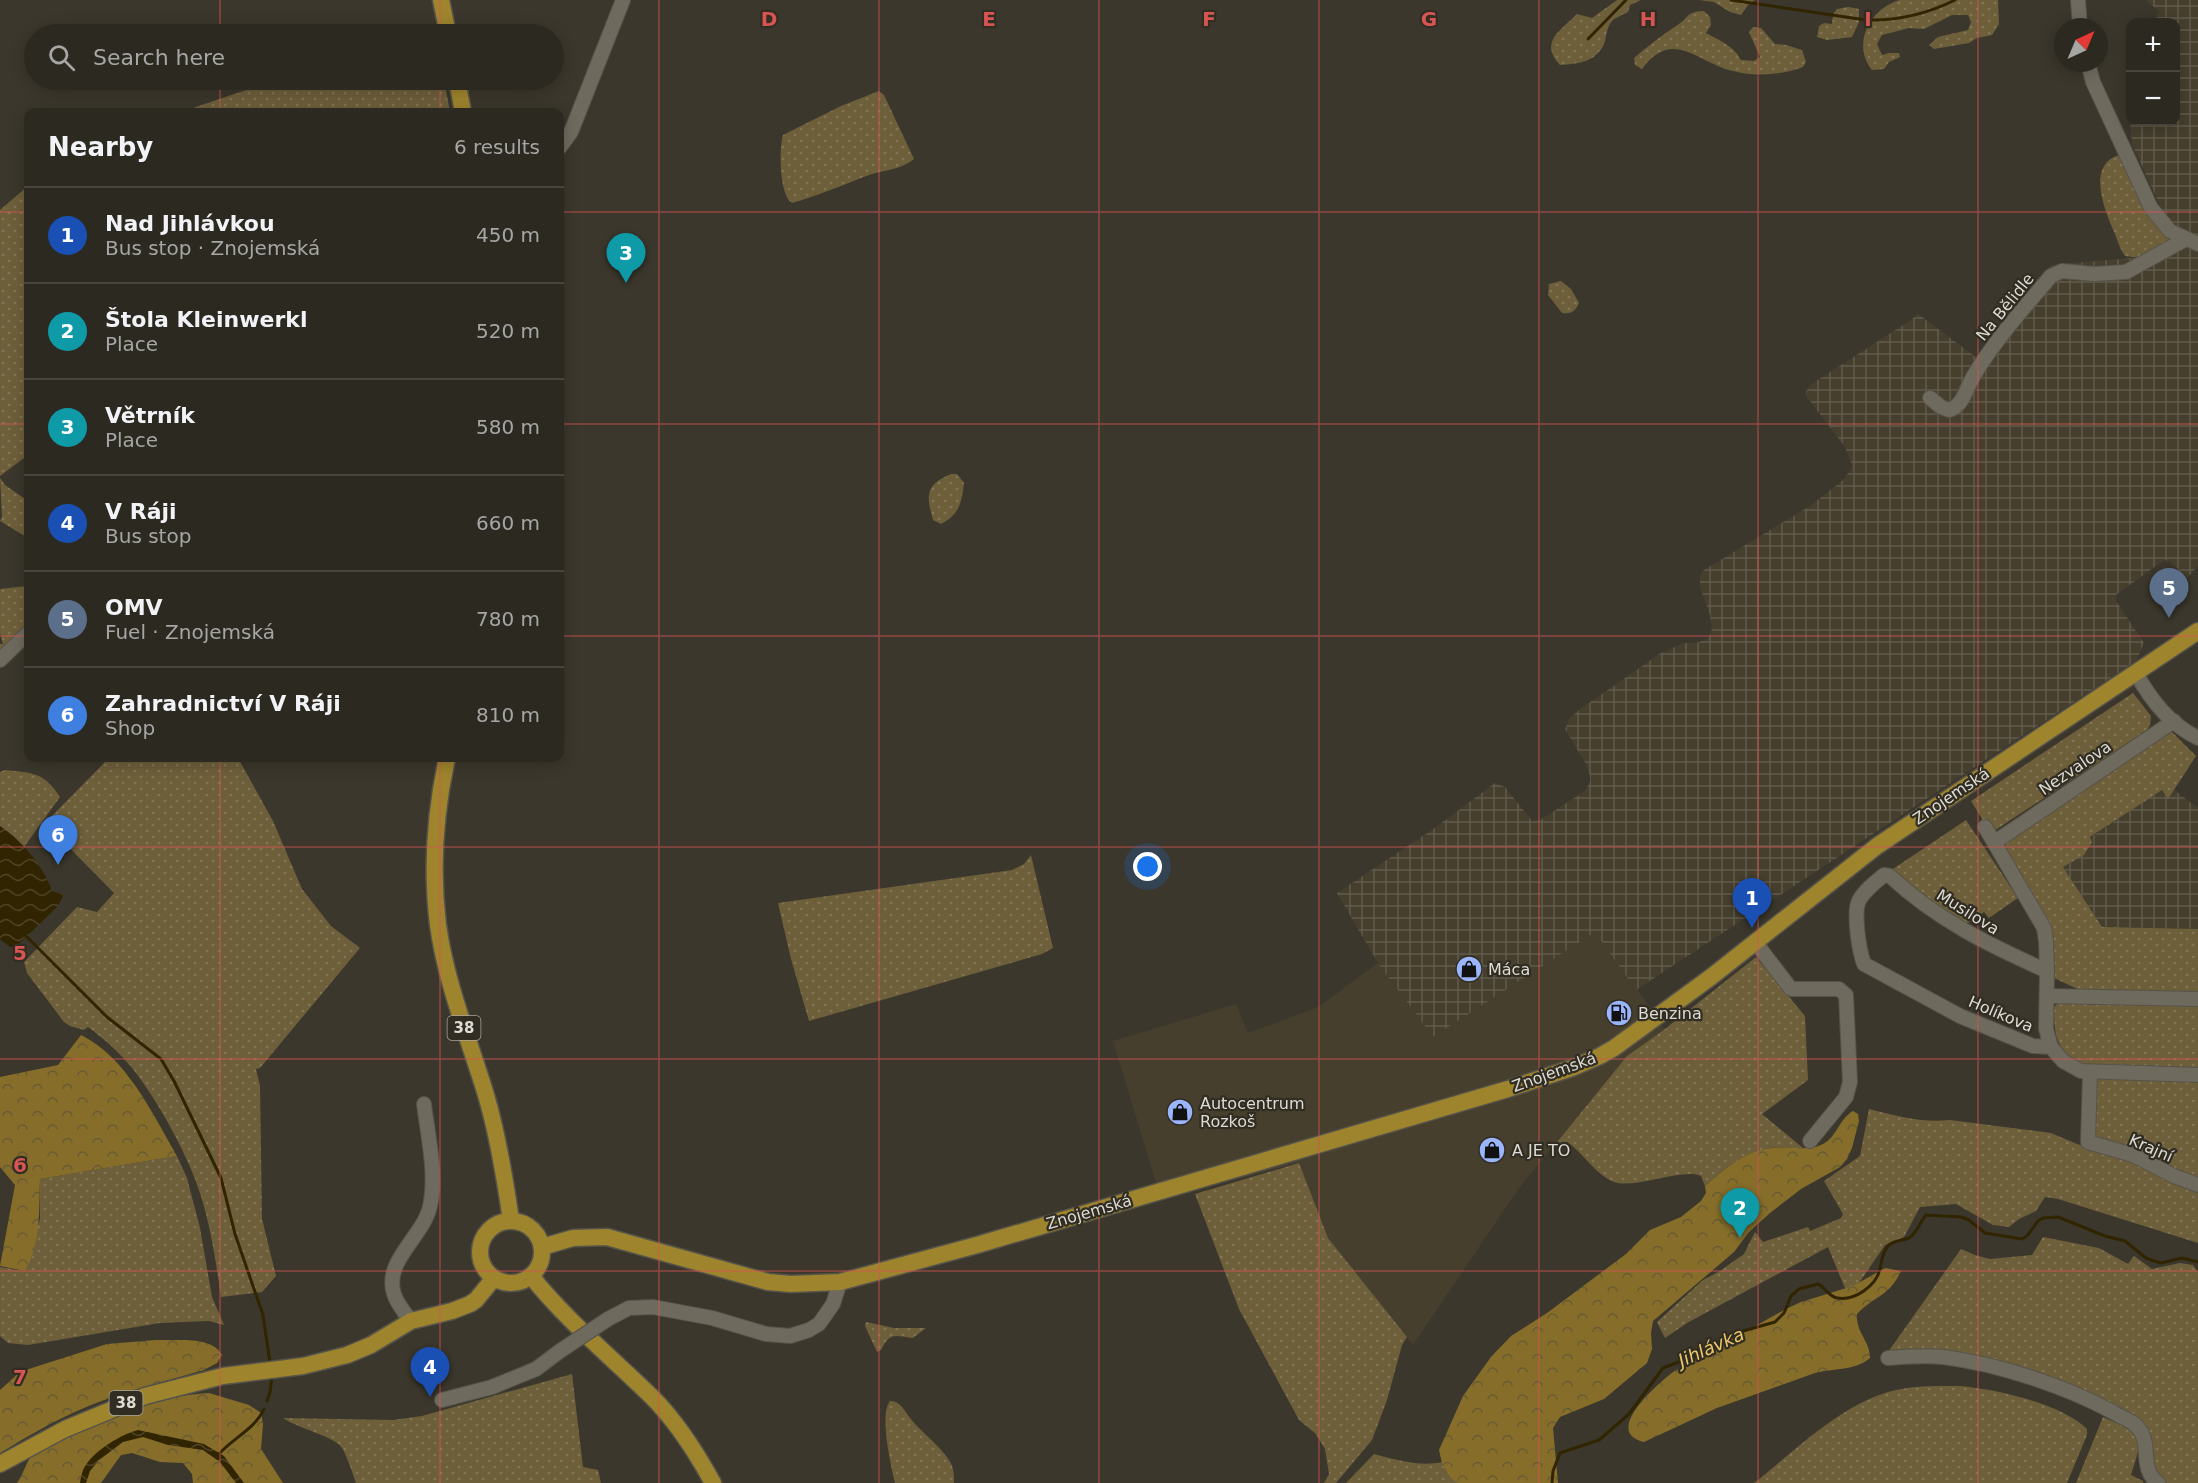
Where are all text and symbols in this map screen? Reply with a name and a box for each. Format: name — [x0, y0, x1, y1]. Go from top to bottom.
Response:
text: D — [761, 7, 777, 31]
text: E — [982, 7, 996, 31]
text: F — [1202, 7, 1216, 31]
text: G — [1421, 7, 1437, 31]
text: H — [1640, 7, 1656, 31]
text: I — [1864, 7, 1872, 31]
north arrow — [2054, 18, 2108, 72]
map controls — [2126, 18, 2180, 126]
button: + — [2126, 18, 2180, 72]
search box — [24, 24, 564, 90]
icon: search — [45, 41, 78, 74]
text: Search here — [93, 45, 225, 70]
button: − — [2126, 72, 2180, 126]
text: Nearby — [48, 132, 153, 162]
text: 6 results — [454, 135, 540, 159]
text: Nad Jihlávkou — [105, 211, 275, 236]
text: 1 — [61, 223, 74, 247]
text: 450 m — [476, 223, 540, 247]
pin: 3 — [606, 234, 646, 283]
text: Bus stop · Znojemská — [105, 236, 320, 260]
street label: Na Bělidle — [1972, 270, 2038, 344]
text: Štola Kleinwerkl — [105, 307, 308, 332]
text: 2 — [61, 319, 74, 343]
text: 520 m — [476, 319, 540, 343]
text: Place — [105, 332, 158, 356]
text: Větrník — [105, 403, 195, 428]
text: 3 — [61, 415, 74, 439]
text: 580 m — [476, 415, 540, 439]
text: Place — [105, 428, 158, 452]
text: V Ráji — [105, 499, 177, 524]
text: 4 — [61, 511, 74, 535]
text: 660 m — [476, 511, 540, 535]
text: Bus stop — [105, 524, 191, 548]
pin: 5 — [2150, 568, 2188, 618]
text: OMV — [105, 595, 163, 620]
text: 5 — [61, 607, 74, 631]
text: 780 m — [476, 607, 540, 631]
text: Fuel · Znojemská — [105, 620, 275, 644]
text: Zahradnictví V Ráji — [105, 691, 341, 716]
text: 6 — [61, 703, 74, 727]
text: 810 m — [476, 703, 540, 727]
text: Shop — [105, 716, 155, 740]
street label: Nezvalova — [2035, 737, 2115, 799]
street label: Znojemská — [1909, 764, 1993, 828]
pin: 6 — [38, 816, 78, 865]
your location — [1133, 852, 1162, 881]
pin: 1 — [1732, 878, 1772, 928]
street label: Musilova — [1933, 885, 2003, 939]
text: 5 — [13, 941, 27, 965]
shop icon: Máca — [1454, 954, 1484, 984]
place label: Máca — [1488, 960, 1530, 979]
street label: Holíkova — [1966, 992, 2036, 1036]
fuel station icon: Benzina — [1604, 998, 1634, 1028]
place label: Benzina — [1638, 1004, 1702, 1023]
road number: 38 — [448, 1016, 480, 1040]
street label: Znojemská — [1509, 1048, 1599, 1096]
place label: Autocentrum Rozkoš — [1200, 1094, 1305, 1131]
shop icon: Autocentrum Rozkoš — [1165, 1097, 1195, 1127]
street label: Krajní — [2126, 1130, 2176, 1166]
shop icon: A JE TO — [1477, 1135, 1507, 1165]
place label: A JE TO — [1512, 1141, 1570, 1160]
text: 6 — [13, 1153, 27, 1177]
pin: 2 — [1720, 1188, 1760, 1238]
street label: Znojemská — [1044, 1191, 1134, 1233]
water label: Jihlávka — [1672, 1323, 1747, 1372]
pin: 4 — [410, 1348, 450, 1397]
text: 7 — [13, 1365, 27, 1389]
road number: 38 — [110, 1391, 142, 1415]

